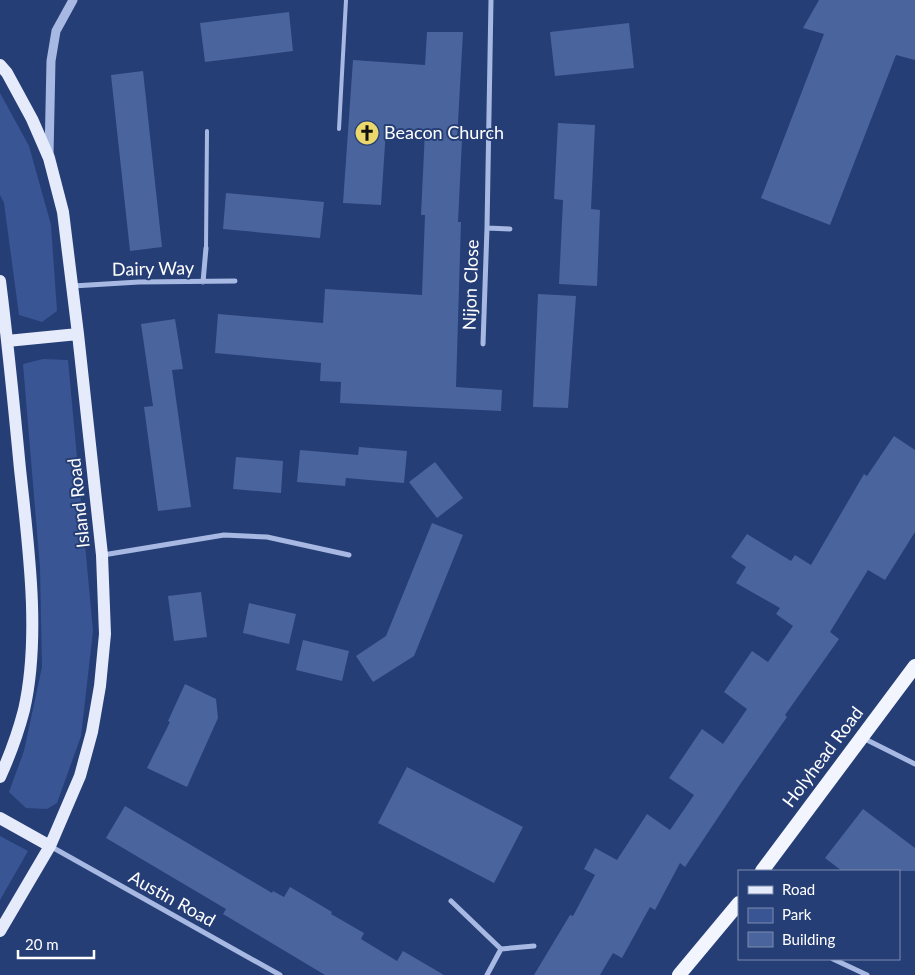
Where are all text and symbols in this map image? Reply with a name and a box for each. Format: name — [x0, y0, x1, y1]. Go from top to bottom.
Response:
church icon: Beacon Church — [354, 120, 380, 146]
place label: Beacon Church — [384, 121, 504, 143]
street label: Nijon Close — [457, 239, 483, 331]
street label: Dairy Way — [112, 256, 195, 280]
street label: Island Road — [62, 457, 94, 549]
street label: Holyhead Road — [777, 702, 867, 811]
street label: Austin Road — [125, 865, 220, 931]
legend — [738, 870, 900, 960]
text: Road — [782, 880, 815, 898]
text: Park — [782, 905, 812, 923]
scale bar — [18, 928, 94, 960]
text: Building — [782, 930, 835, 948]
text: 20 m — [25, 935, 59, 953]

